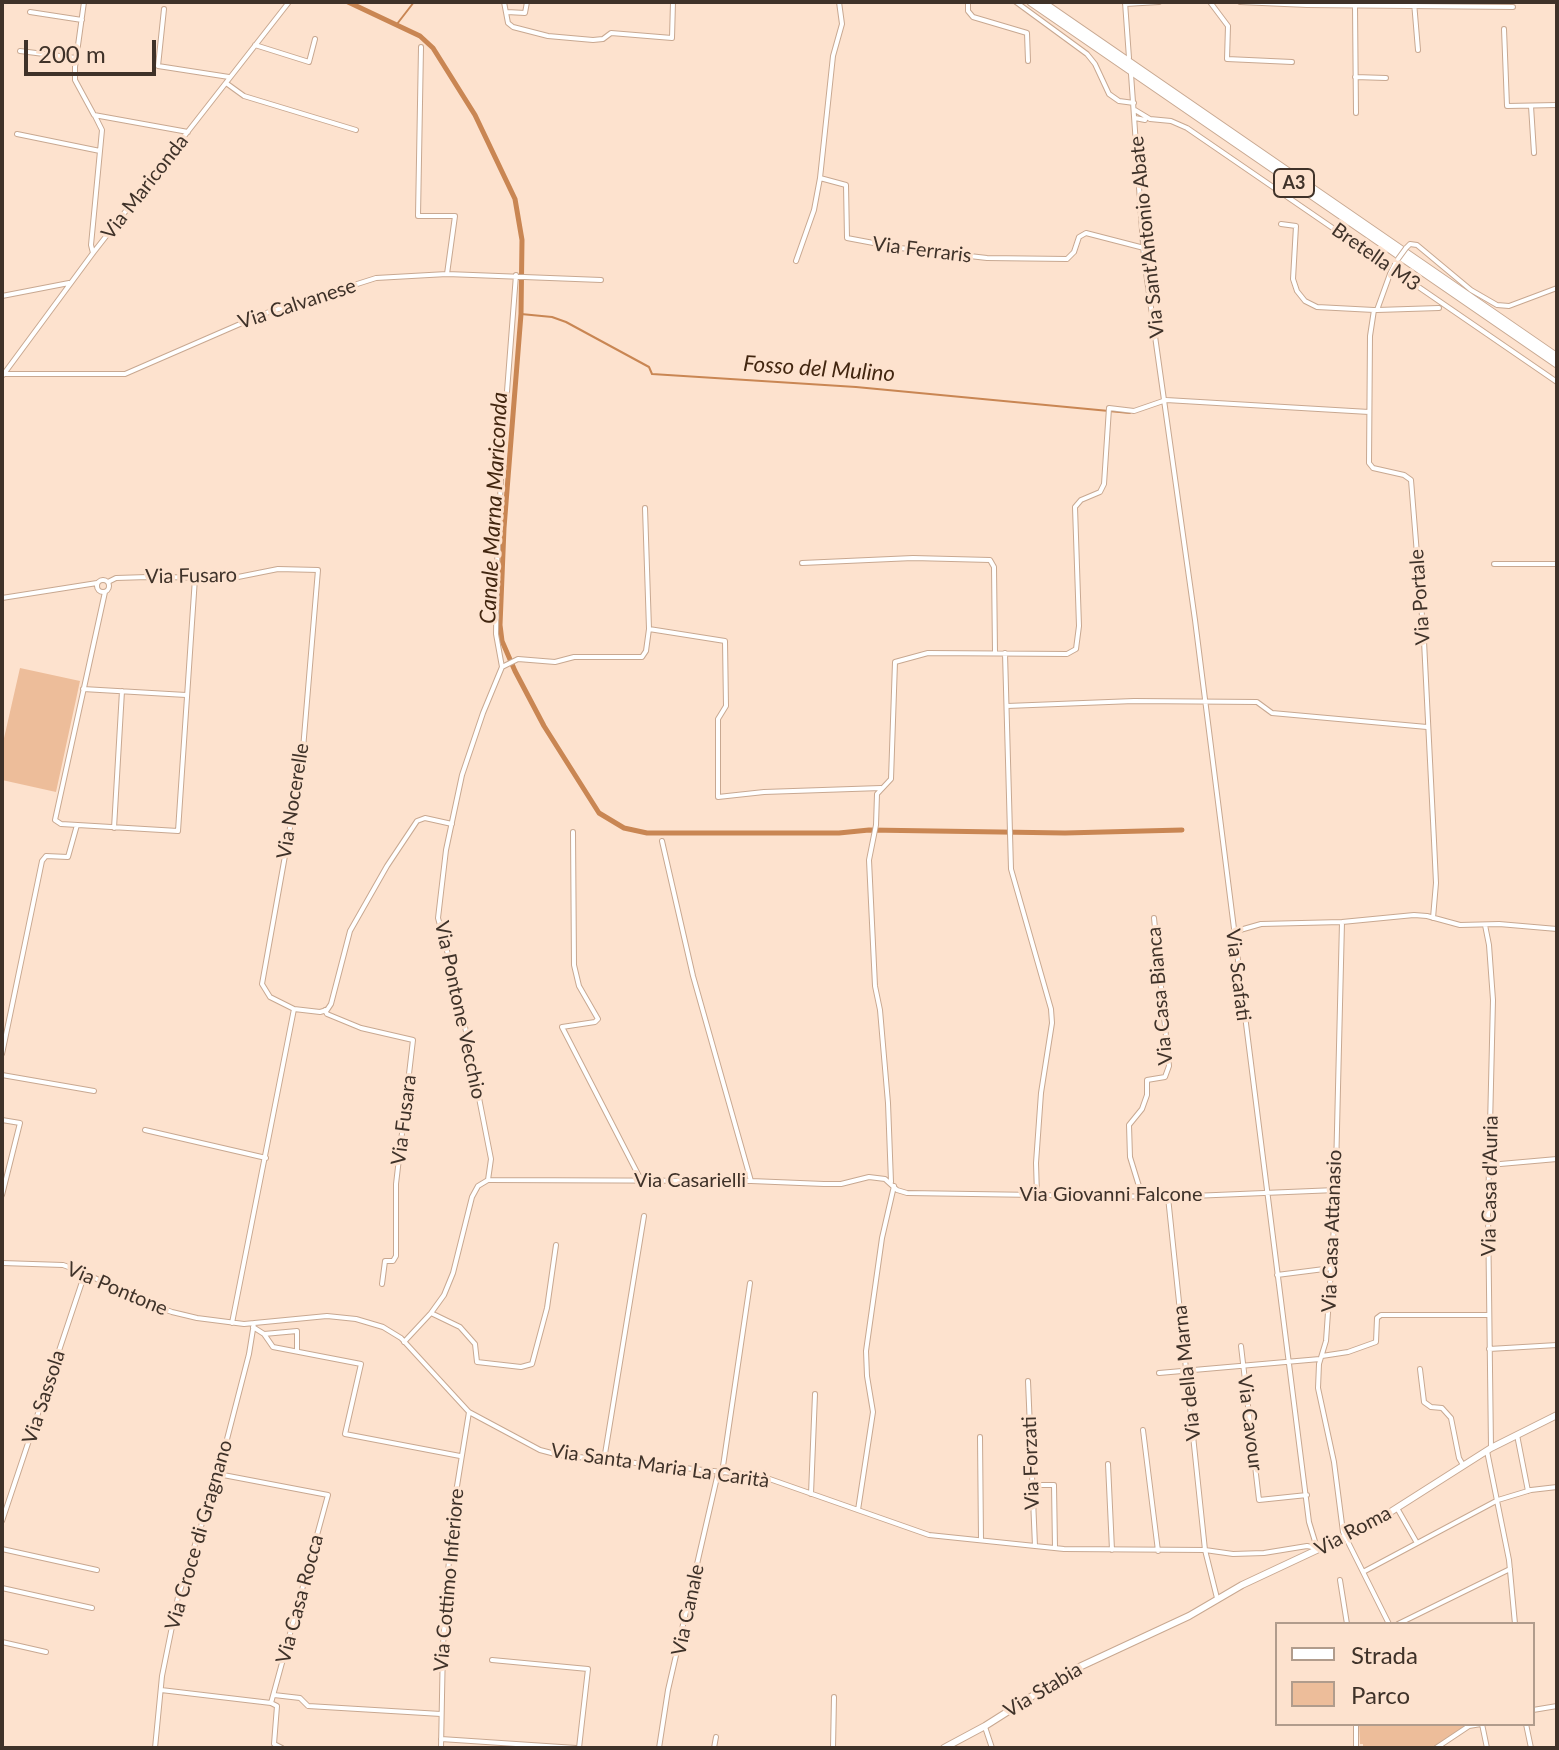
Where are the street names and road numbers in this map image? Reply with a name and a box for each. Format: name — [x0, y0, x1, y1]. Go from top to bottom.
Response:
street label: Via Mariconda — [97, 130, 193, 244]
street label: Via Sant'Antonio Abate — [1124, 135, 1170, 339]
road number: A3 — [1274, 169, 1314, 197]
street label: Bretella M3 — [1327, 218, 1425, 296]
street label: Via Ferraris — [871, 232, 973, 268]
street label: Via Calvanese — [235, 274, 359, 334]
street label: Via Portale — [1405, 548, 1435, 646]
street label: Via Fusaro — [145, 563, 237, 589]
street label: Via Nocerelle — [272, 741, 314, 861]
street label: Via Pontone Vecchio — [429, 919, 491, 1101]
street label: Via Casa Bianca — [1142, 926, 1178, 1066]
street label: Via Scafati — [1220, 928, 1256, 1022]
street label: Via Fusara — [387, 1073, 421, 1167]
street label: Via Casa d'Auria — [1477, 1115, 1503, 1257]
street label: Via Casa Attanasio — [1317, 1149, 1347, 1313]
street label: Via Casarielli — [634, 1169, 746, 1193]
street label: Via Giovanni Falcone — [1019, 1183, 1203, 1207]
street label: Via Pontone — [63, 1257, 171, 1321]
street label: Via della Marna — [1168, 1304, 1206, 1442]
street label: Via Sassola — [18, 1347, 70, 1447]
street label: Via Cavour — [1232, 1374, 1268, 1472]
street label: Via Forzati — [1017, 1416, 1045, 1510]
street label: Via Croce di Gragnano — [160, 1437, 238, 1633]
street label: Via Santa Maria La Carità — [549, 1439, 771, 1493]
street label: Via Cottimo Inferiore — [429, 1487, 469, 1673]
street label: Via Roma — [1311, 1501, 1395, 1561]
street label: Via Casa Rocca — [271, 1532, 329, 1666]
street label: Via Canale — [667, 1562, 709, 1658]
street label: Via Stabia — [1000, 1657, 1086, 1723]

